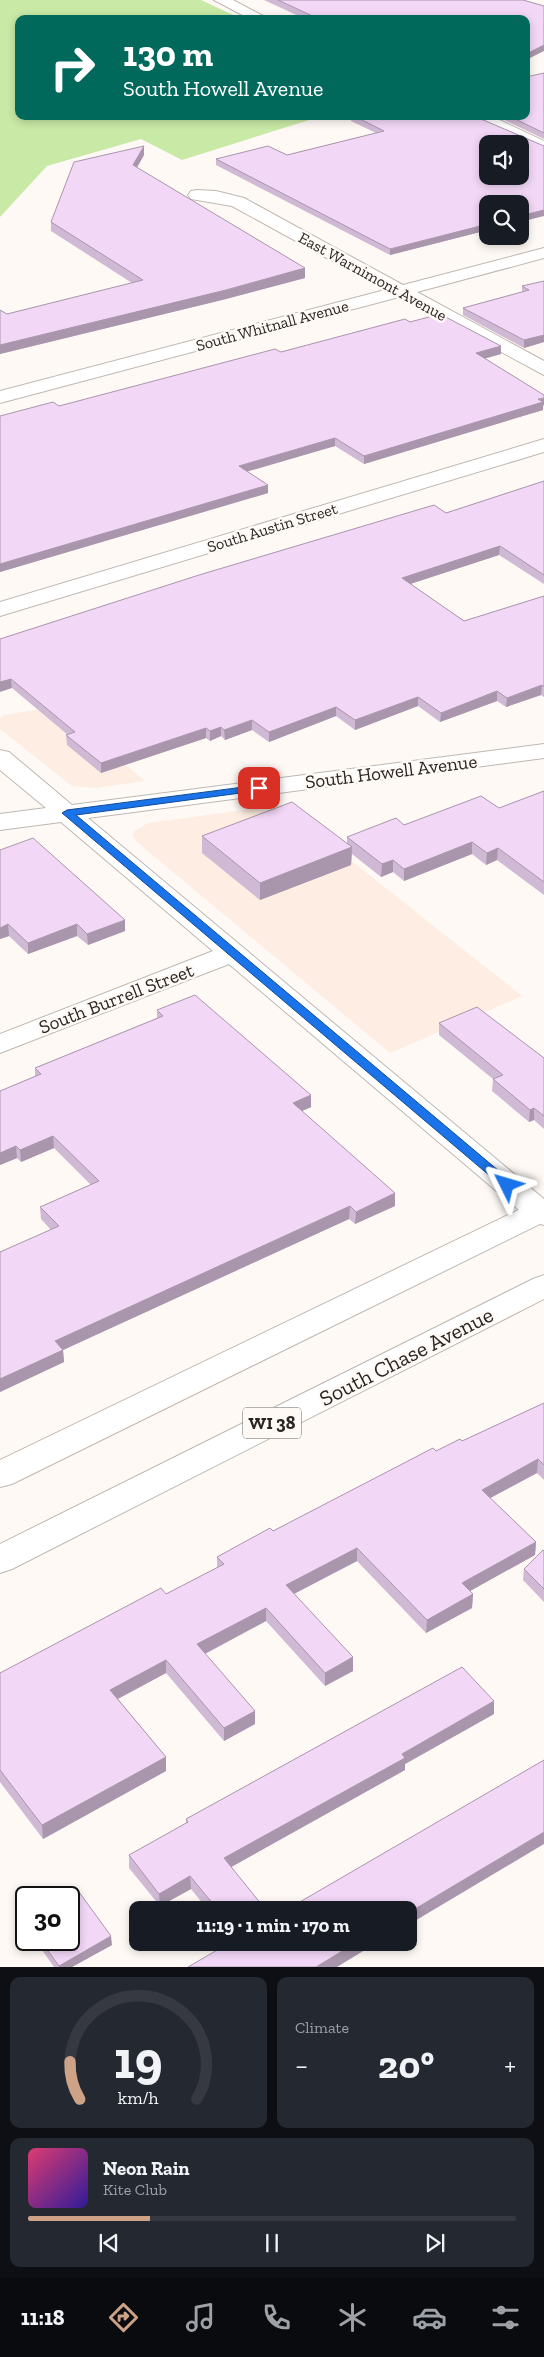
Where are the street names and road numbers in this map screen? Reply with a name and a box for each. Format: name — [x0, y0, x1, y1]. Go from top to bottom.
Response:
street label: East Warnimont Avenue — [295, 228, 450, 325]
street label: South Whitnall Avenue — [194, 296, 350, 355]
street label: South Austin Street — [205, 499, 340, 556]
street label: South Howell Avenue — [304, 750, 478, 793]
street label: South Burrell Street — [36, 958, 197, 1039]
street label: South Chase Avenue — [315, 1301, 498, 1412]
road number: WI 38 — [243, 1408, 301, 1439]

